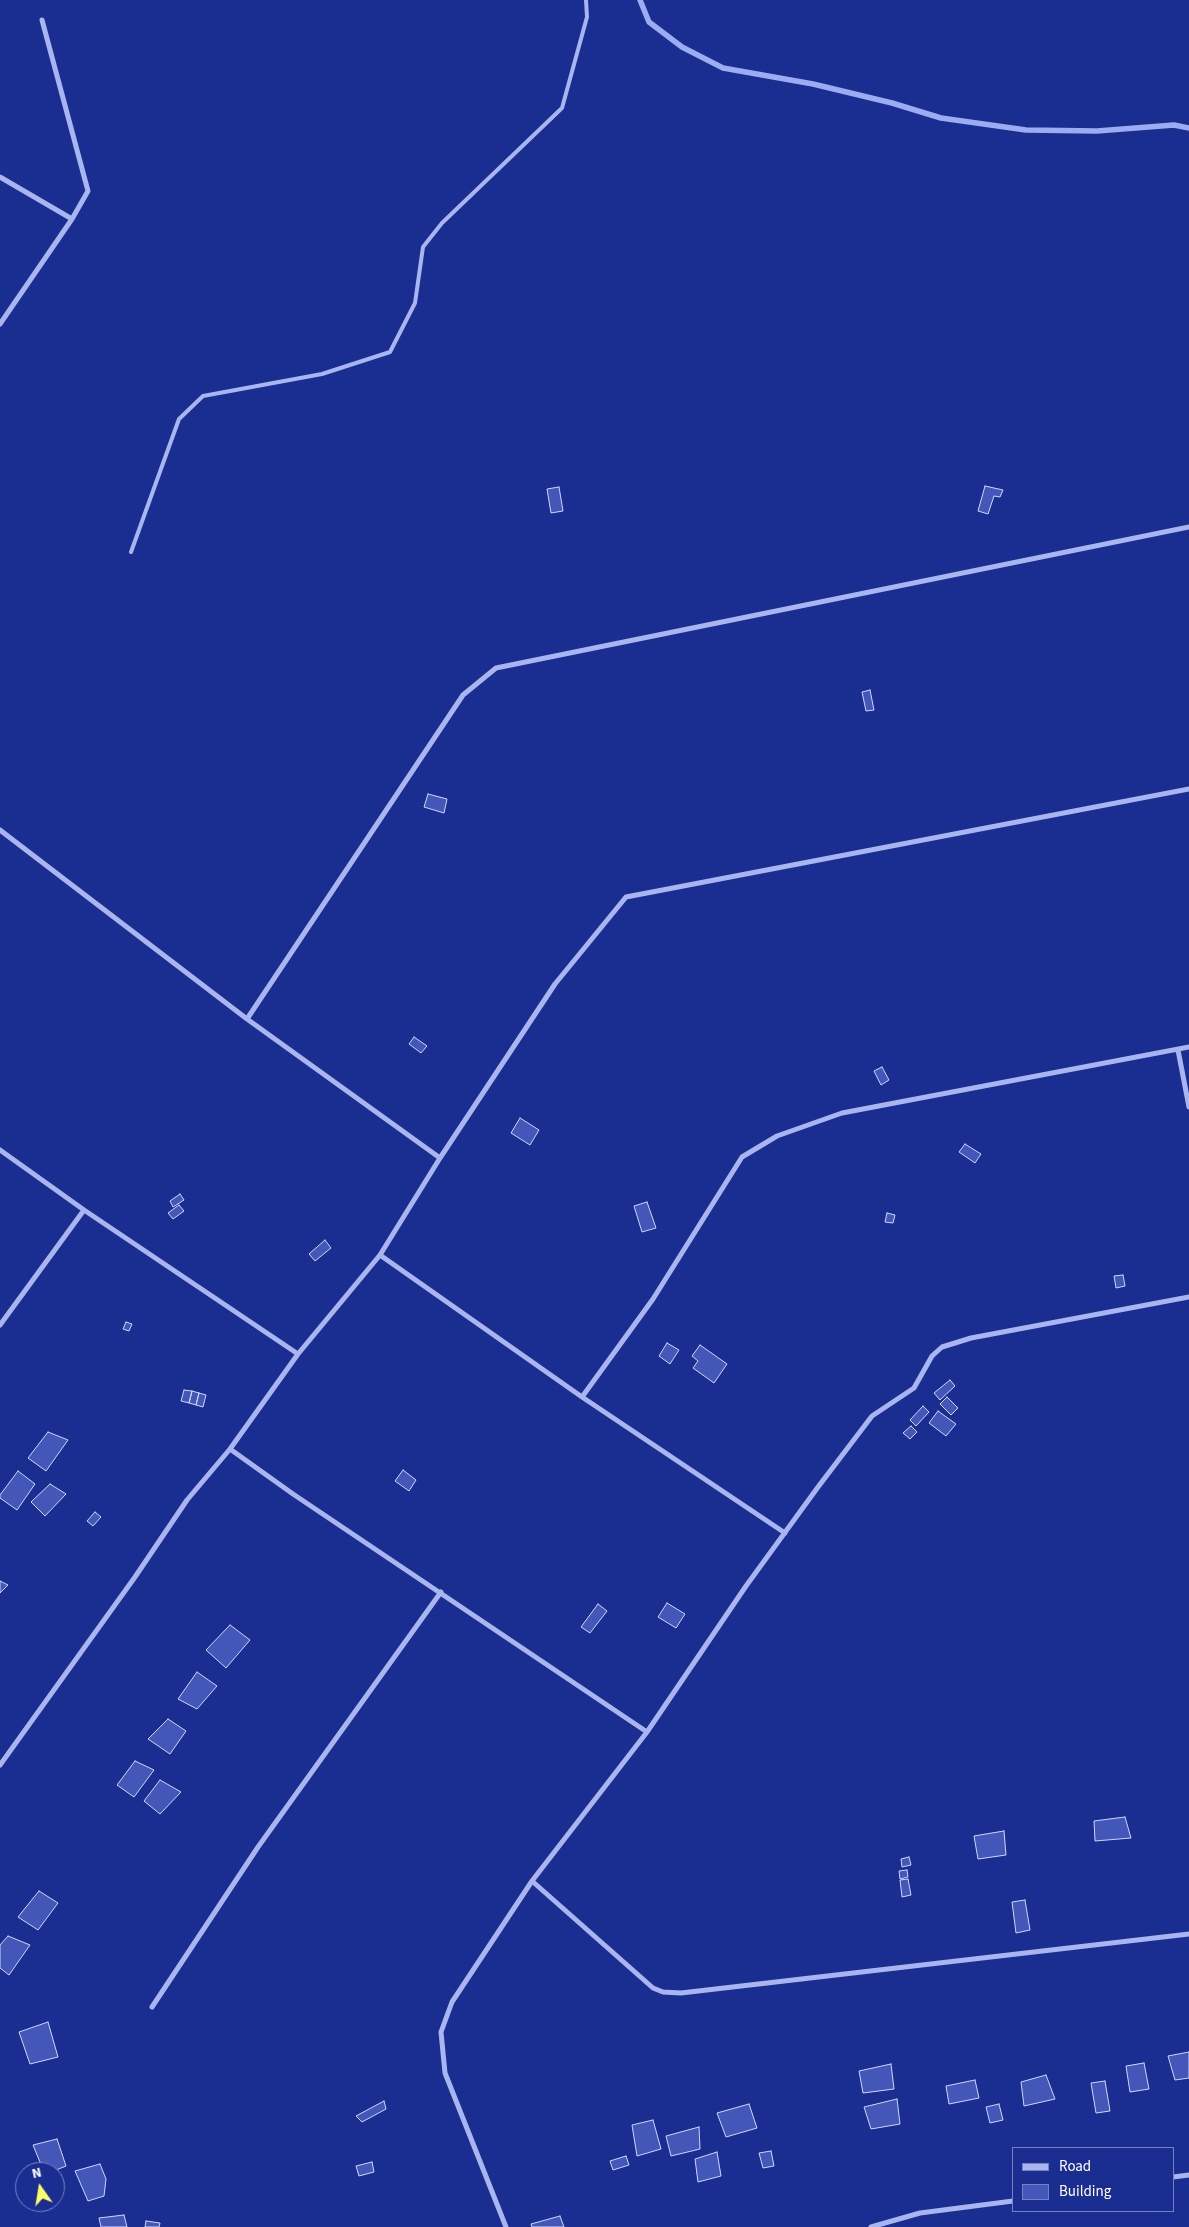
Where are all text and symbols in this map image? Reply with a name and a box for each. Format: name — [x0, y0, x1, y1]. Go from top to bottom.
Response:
legend — [1012, 2147, 1174, 2212]
text: Road — [1059, 2156, 1091, 2177]
north arrow — [15, 2162, 65, 2212]
text: N — [30, 2163, 44, 2184]
text: Building — [1059, 2181, 1111, 2202]

